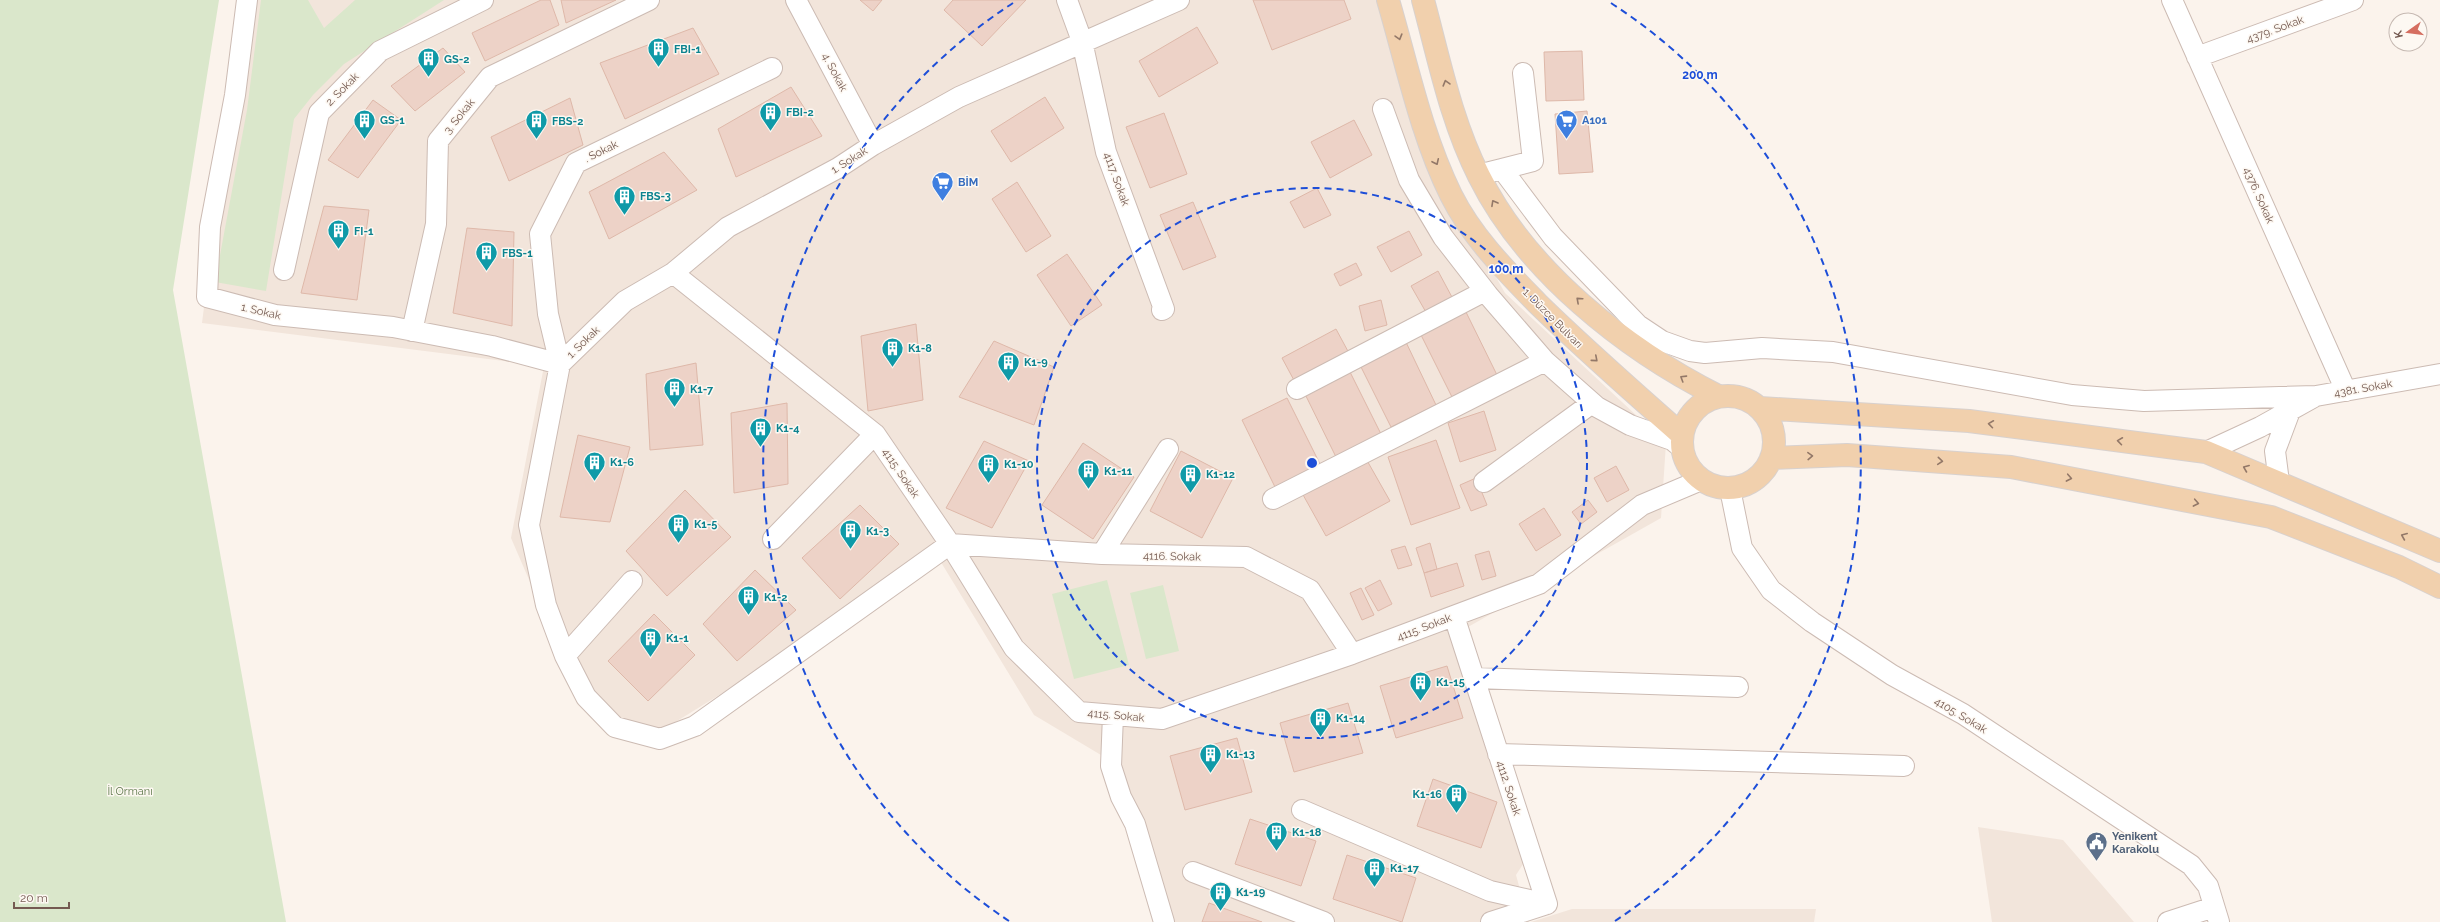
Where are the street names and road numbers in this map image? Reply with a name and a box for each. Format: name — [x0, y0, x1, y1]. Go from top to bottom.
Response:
street label: 4379. Sokak — [2245, 13, 2306, 46]
street label: 4. Sokak — [819, 51, 850, 94]
street label: 2. Sokak — [323, 70, 362, 109]
street label: 3. Sokak — [441, 96, 478, 137]
street label: . Sokak — [582, 138, 620, 165]
street label: 1. Sokak — [829, 144, 870, 177]
street label: 4117. Sokak — [1101, 151, 1132, 208]
street label: 4376. Sokak — [2240, 165, 2277, 225]
street label: 1. Düzce Bulvarı — [1520, 286, 1585, 351]
street label: 1. Sokak — [240, 301, 282, 322]
street label: 1. Sokak — [564, 324, 603, 361]
street label: 4381. Sokak — [2333, 377, 2393, 400]
street label: 4115. Sokak — [879, 446, 922, 501]
street label: 4116. Sokak — [1143, 549, 1201, 564]
street label: 4115. Sokak — [1395, 611, 1453, 644]
street label: 4105. Sokak — [1932, 695, 1990, 736]
street label: 4115. Sokak — [1087, 707, 1145, 724]
street label: 4112. Sokak — [1494, 759, 1524, 817]

